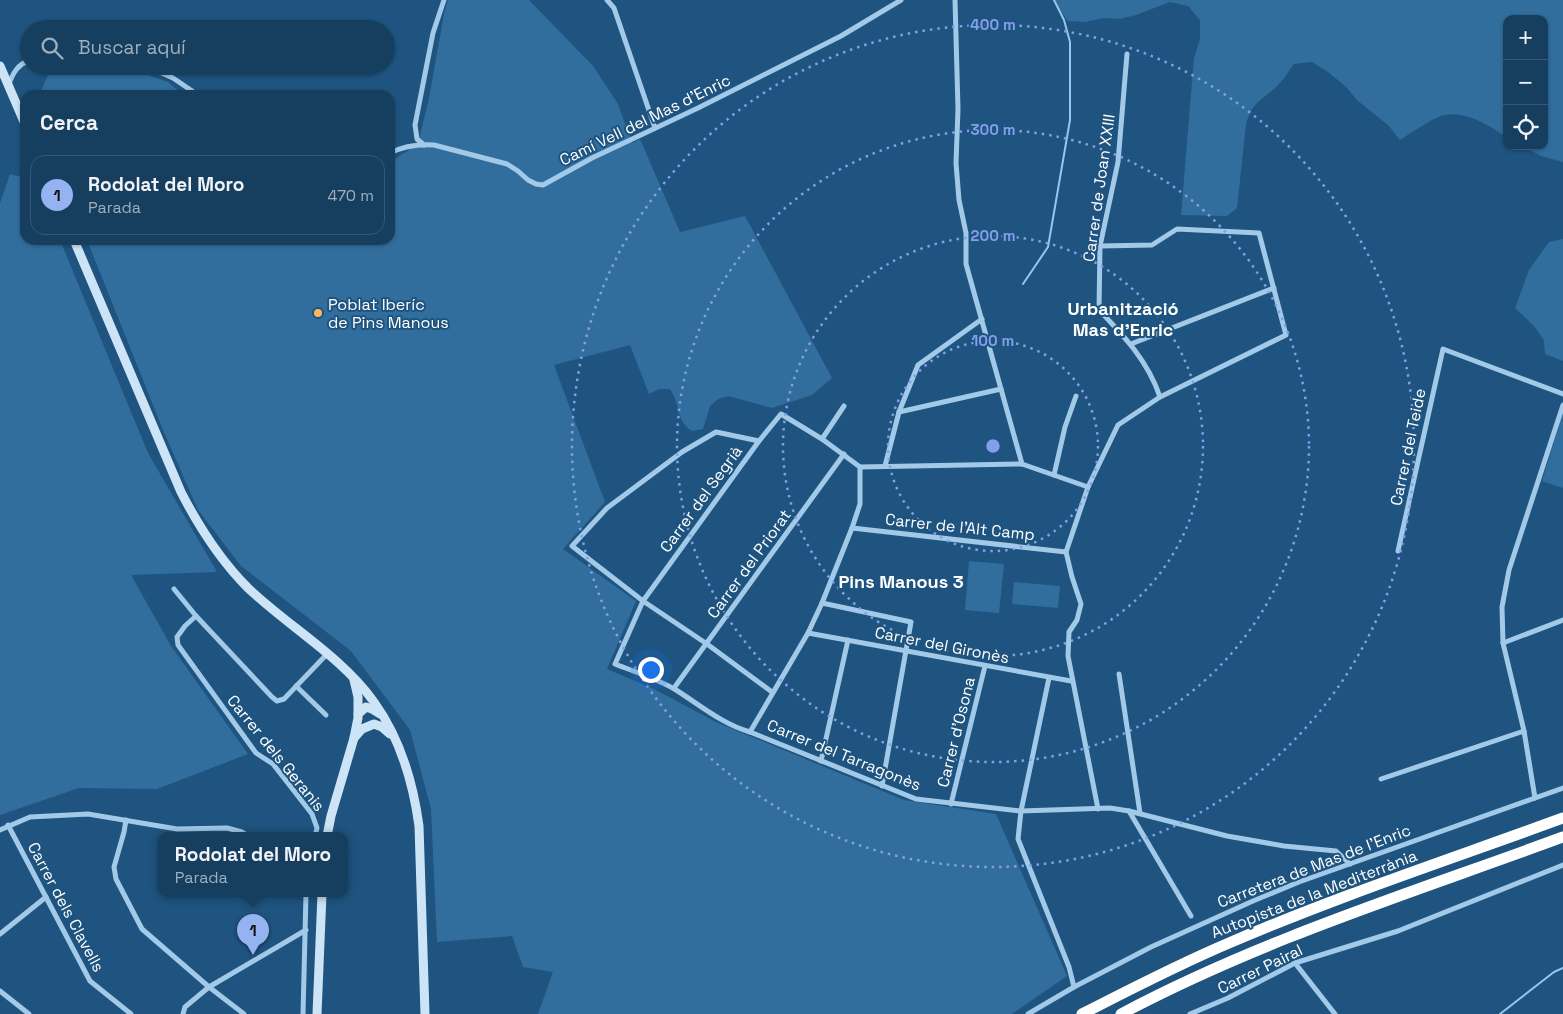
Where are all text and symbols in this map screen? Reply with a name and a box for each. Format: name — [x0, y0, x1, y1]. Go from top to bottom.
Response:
text: 400 m — [970, 15, 1016, 34]
map controls — [1503, 15, 1548, 150]
button: + — [1503, 15, 1548, 60]
search box — [20, 20, 395, 75]
icon: search — [38, 34, 66, 62]
text: Buscar aquí — [78, 35, 186, 60]
button: − — [1503, 60, 1548, 105]
street label: Camí Vell del Mas d'Enric — [556, 69, 734, 171]
button: locate — [1503, 105, 1548, 150]
text: Cerca — [40, 109, 98, 136]
street label: Carrer de Joan XXIII — [1078, 113, 1120, 263]
text: 300 m — [970, 120, 1016, 139]
text: Rodolat del Moro — [88, 172, 244, 197]
text: 1 — [53, 185, 61, 206]
text: 470 m — [327, 185, 374, 206]
text: Parada — [88, 197, 141, 218]
text: 200 m — [971, 226, 1015, 245]
place label: Poblat Iberíc de Pins Manous — [328, 294, 449, 333]
district label: Urbanització Mas d'Enric — [1067, 297, 1179, 341]
marker: Poblat Iberíc de Pins Manous — [312, 307, 324, 319]
text: 100 m — [972, 331, 1014, 350]
street label: Carrer del Teide — [1385, 387, 1431, 507]
centre of rings — [984, 437, 1002, 455]
street label: Carrer del Segrià — [655, 441, 747, 557]
street label: Carrer del Priorat — [702, 505, 796, 623]
street label: Carrer de l'Alt Camp — [884, 509, 1036, 545]
district label: Pins Manous 3 — [838, 570, 964, 593]
street label: Carrer del Gironès — [873, 622, 1011, 668]
your location — [638, 657, 664, 683]
street label: Carrer d'Osona — [932, 675, 980, 789]
street label: Carrer dels Geranis — [222, 690, 330, 816]
street label: Carrer del Tarragonès — [764, 715, 924, 795]
street label: Carretera de Mas de l'Enric — [1214, 819, 1414, 913]
popup — [158, 832, 348, 897]
street label: Carrer dels Clavells — [23, 838, 109, 976]
text: Rodolat del Moro — [175, 842, 331, 867]
street label: Autopista de la Mediterrània — [1208, 845, 1420, 943]
text: Parada — [175, 867, 228, 888]
pin: 1 — [237, 914, 269, 955]
street label: Carrer Pairal — [1214, 939, 1306, 999]

